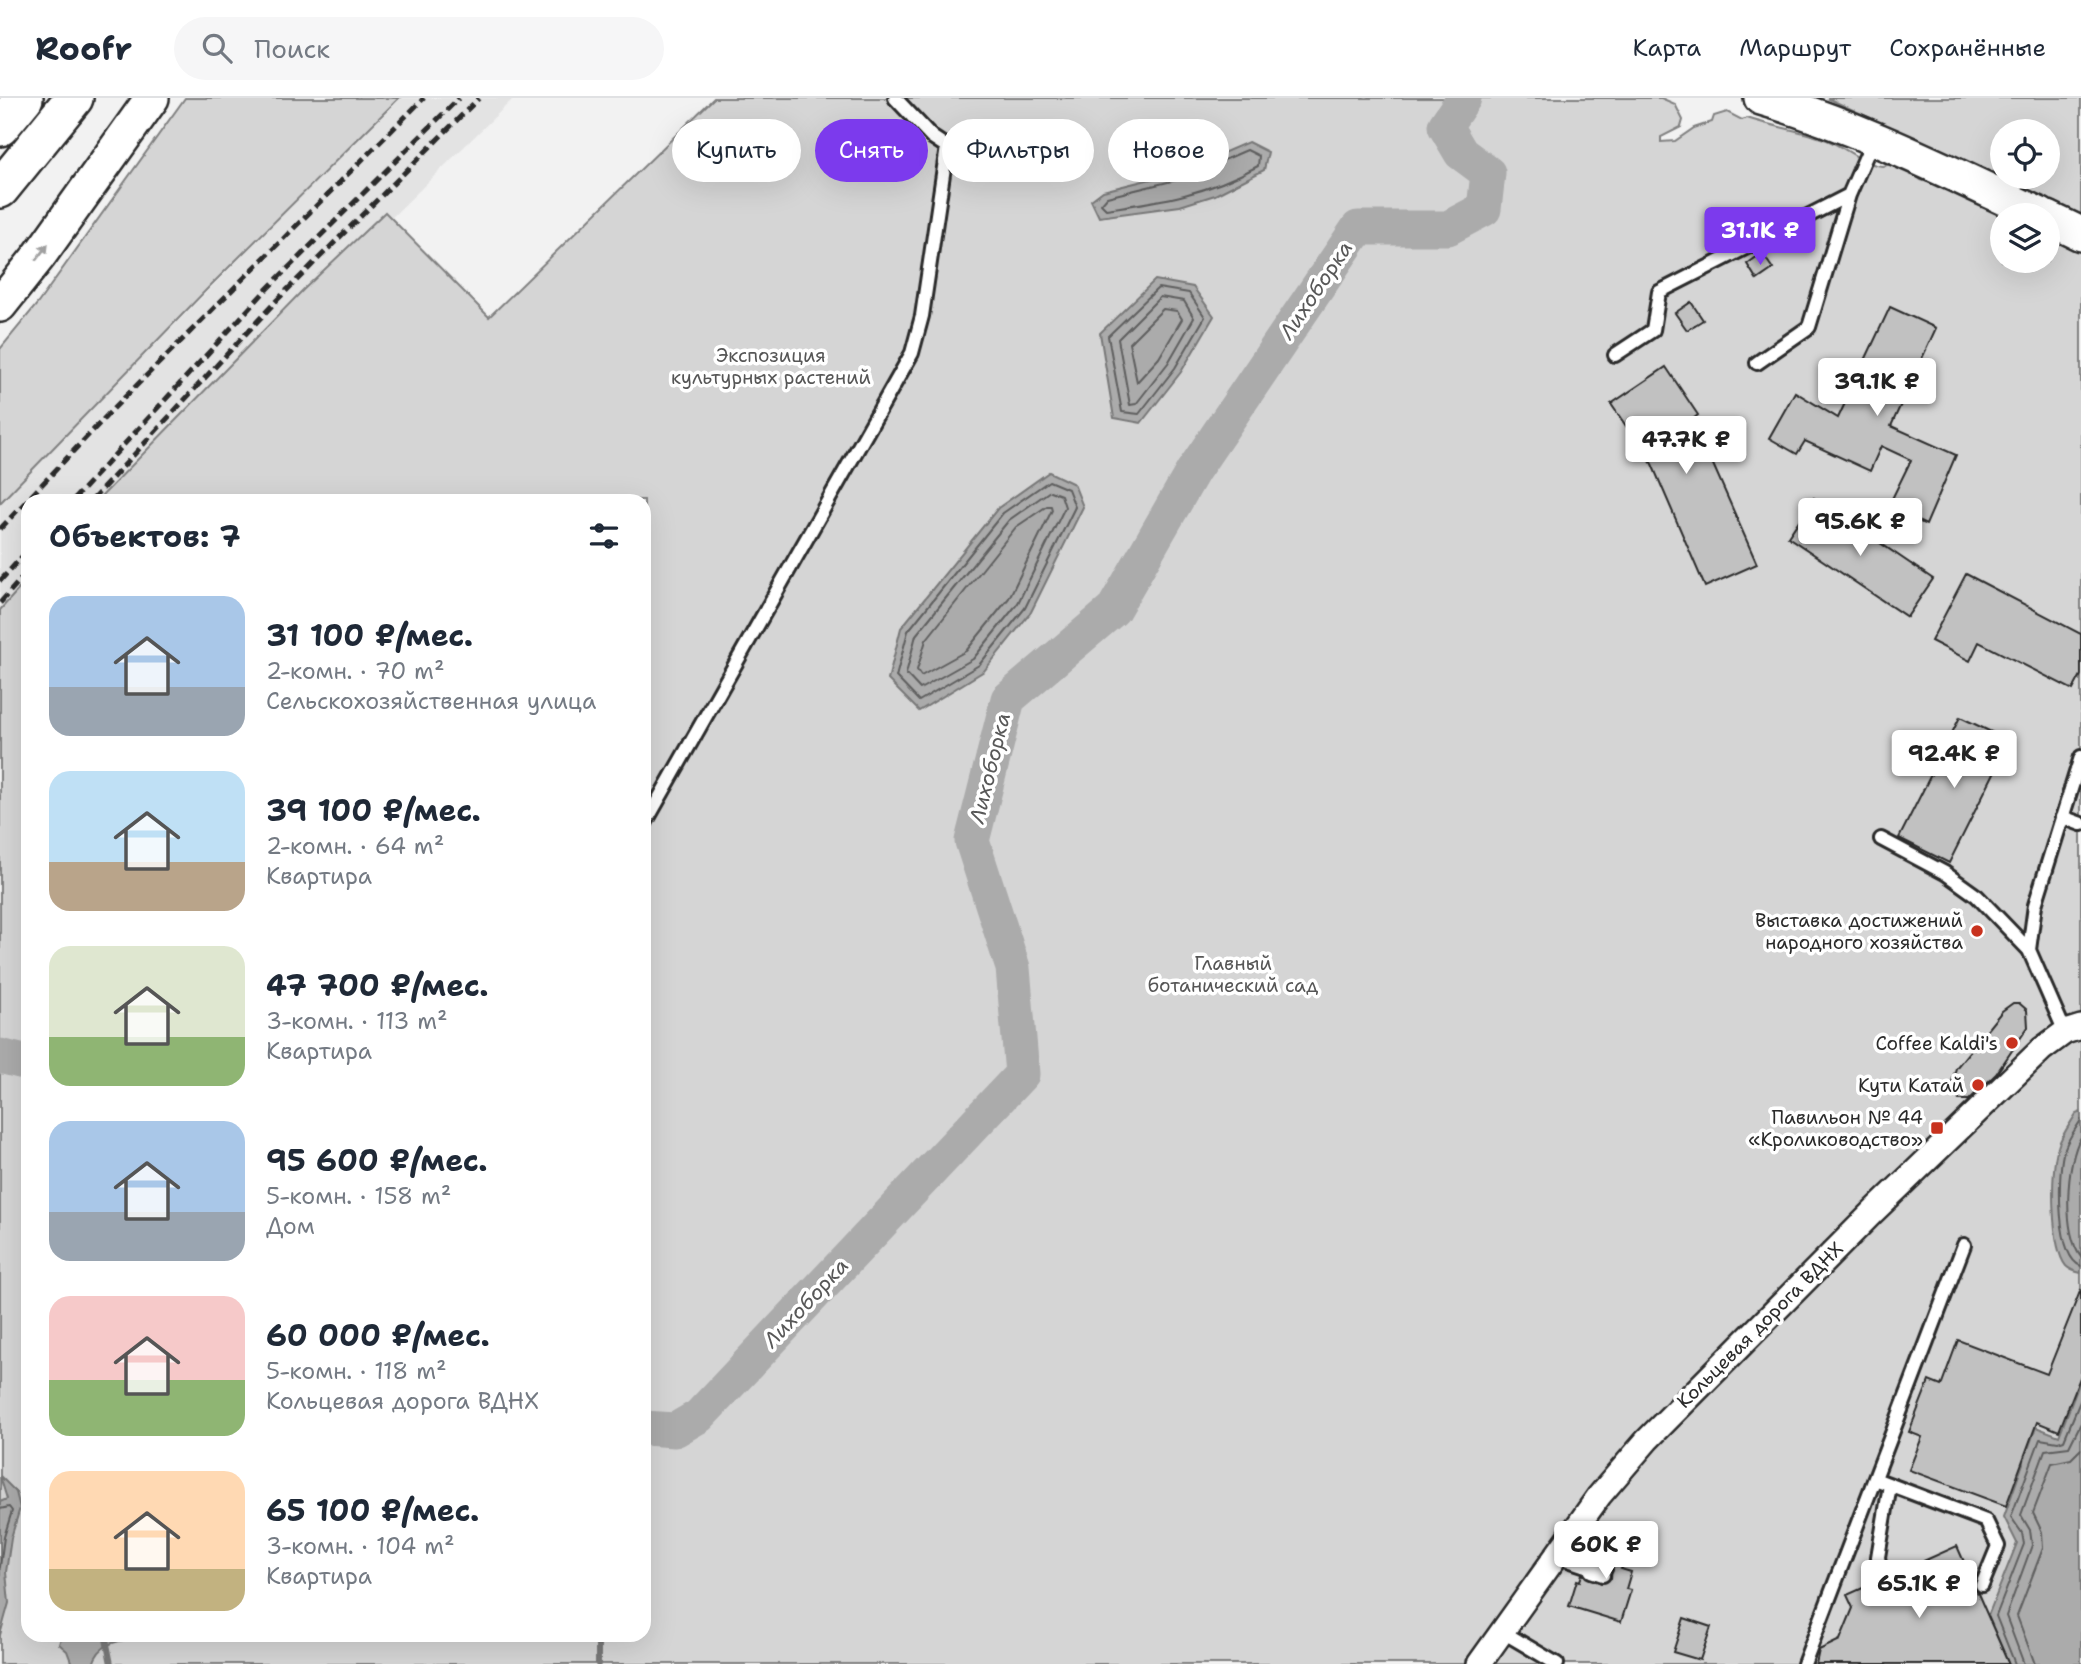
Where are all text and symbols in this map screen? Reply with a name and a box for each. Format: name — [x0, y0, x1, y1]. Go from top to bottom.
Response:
search box — [174, 17, 664, 80]
text: Roofr — [35, 26, 132, 71]
icon: search — [198, 29, 236, 67]
text: Поиск — [254, 31, 330, 66]
text: Карта — [1633, 32, 1701, 64]
text: Маршрут — [1739, 32, 1851, 64]
text: Сохранённые — [1889, 32, 2046, 64]
chip: Купить — [672, 119, 801, 182]
chip: Снять — [815, 119, 928, 182]
chip: Фильтры — [942, 119, 1094, 182]
chip: Новое — [1108, 119, 1229, 182]
map controls — [1990, 119, 2060, 273]
button: locate — [1990, 119, 2060, 189]
button: layers — [1990, 203, 2060, 273]
pin: 31.1K ₽ — [1695, 208, 1825, 267]
text: 31.1K ₽ — [1720, 215, 1800, 245]
water label: Лихоборка — [1272, 235, 1359, 345]
one-way arrow — [35, 243, 49, 261]
park label: Экспозиция культурных растений — [671, 343, 871, 390]
pin: 39.1K ₽ — [1812, 358, 1942, 418]
text: 39.1K ₽ — [1834, 366, 1920, 396]
pin: 47.7K ₽ — [1621, 416, 1751, 476]
text: 47.7K ₽ — [1641, 424, 1731, 454]
pin: 95.6K ₽ — [1795, 498, 1925, 558]
text: 95.6K ₽ — [1814, 506, 1906, 536]
text: Объектов: 7 — [49, 516, 241, 557]
icon: filters — [585, 517, 623, 555]
text: 31 100 ₽/мес. — [266, 615, 473, 656]
icon: home — [105, 624, 189, 708]
text: 2-комн. · 70 m² — [266, 656, 445, 686]
text: Сельскохозяйственная улица — [266, 686, 596, 716]
water label: Лихоборка — [963, 710, 1017, 827]
pin: 92.4K ₽ — [1889, 730, 2019, 790]
text: 92.4K ₽ — [1908, 738, 2000, 768]
text: 39 100 ₽/мес. — [266, 790, 481, 831]
icon: home — [105, 799, 189, 883]
text: 2-комн. · 64 m² — [266, 831, 444, 861]
text: Квартира — [266, 861, 372, 891]
place label: Выставка достижений народного хозяйства — [1755, 908, 1963, 955]
marker: Выставка достижений народного хозяйства — [1969, 923, 1985, 939]
park label: Главный ботанический сад — [1148, 951, 1318, 998]
text: 47 700 ₽/мес. — [266, 965, 489, 1006]
icon: home — [105, 974, 189, 1058]
text: 3-комн. · 113 m² — [266, 1006, 448, 1036]
place label: Coffee Kaldi's — [1875, 1031, 1998, 1056]
marker: Coffee Kaldi's — [2004, 1035, 2020, 1051]
text: Квартира — [266, 1036, 372, 1066]
place label: Кути Катай — [1858, 1073, 1964, 1098]
marker: Кути Катай — [1970, 1077, 1986, 1093]
place label: Павильон № 44 «Кролиководство» — [1748, 1105, 1923, 1152]
marker: Павильон № 44 «Кролиководство» — [1929, 1120, 1945, 1136]
text: 95 600 ₽/мес. — [266, 1140, 488, 1181]
icon: home — [105, 1149, 189, 1233]
text: 5-комн. · 158 m² — [266, 1181, 451, 1211]
text: Дом — [266, 1211, 315, 1241]
street label: Кольцевая дорога ВДНХ — [1671, 1236, 1849, 1414]
water label: Лихоборка — [757, 1252, 855, 1355]
text: 60 000 ₽/мес. — [266, 1315, 490, 1356]
icon: home — [105, 1324, 189, 1408]
text: 5-комн. · 118 m² — [266, 1356, 447, 1386]
text: Кольцевая дорога ВДНХ — [266, 1386, 539, 1416]
text: 65 100 ₽/мес. — [266, 1490, 479, 1531]
icon: home — [105, 1499, 189, 1583]
pin: 60K ₽ — [1557, 1522, 1655, 1581]
text: 60K ₽ — [1570, 1529, 1642, 1559]
text: 3-комн. · 104 m² — [266, 1531, 455, 1561]
pin: 65.1K ₽ — [1854, 1560, 1984, 1620]
text: Квартира — [266, 1561, 372, 1591]
text: 65.1K ₽ — [1877, 1568, 1961, 1598]

